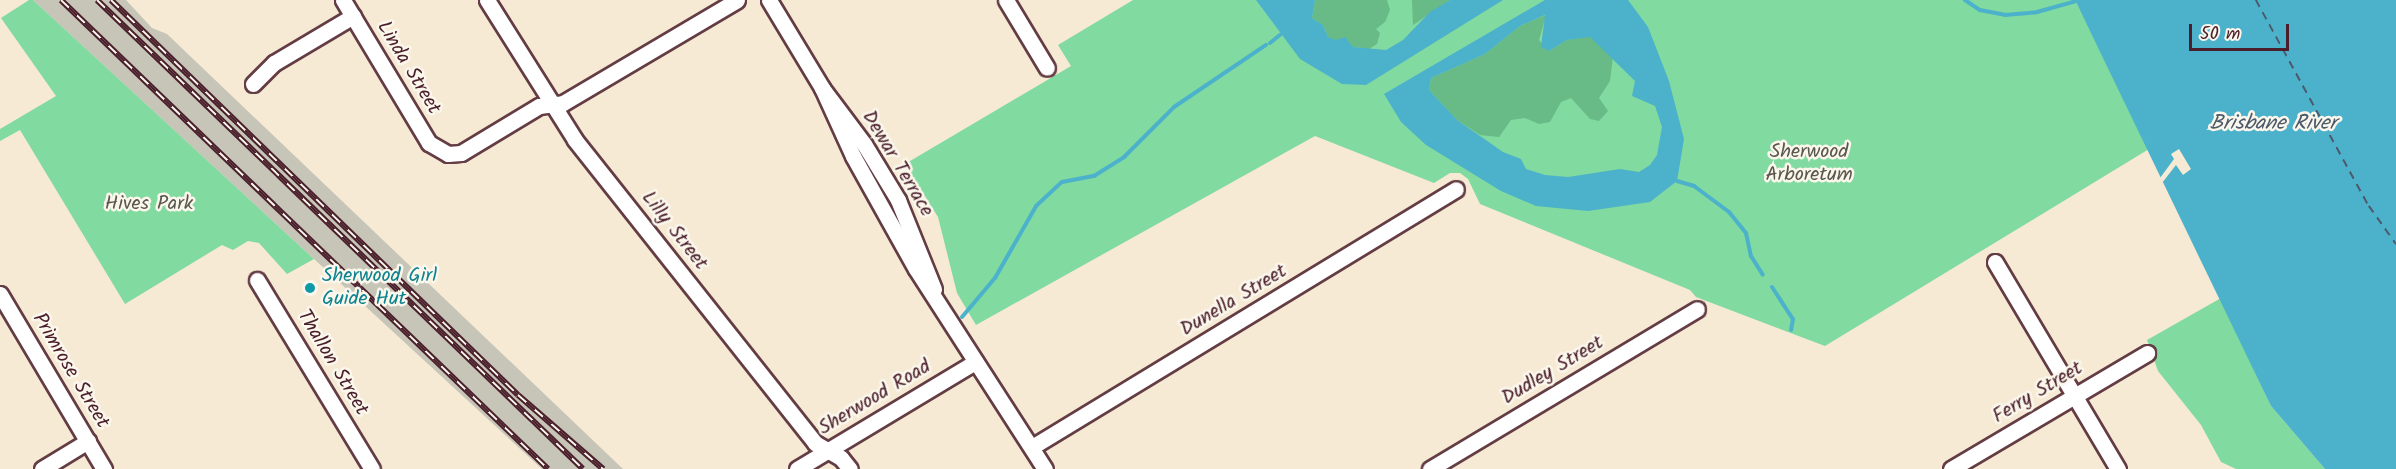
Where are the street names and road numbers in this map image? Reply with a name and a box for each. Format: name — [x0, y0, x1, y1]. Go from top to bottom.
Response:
street label: Linda Street — [371, 17, 445, 119]
street label: Dewar Terrace — [856, 107, 938, 221]
street label: Lilly Street — [636, 187, 712, 275]
street label: Dunella Street — [1176, 260, 1292, 342]
street label: Thallon Street — [291, 306, 373, 420]
street label: Primrose Street — [26, 309, 114, 433]
street label: Dudley Street — [1498, 331, 1608, 411]
street label: Sherwood Road — [815, 355, 935, 441]
street label: Ferry Street — [1989, 357, 2087, 429]

